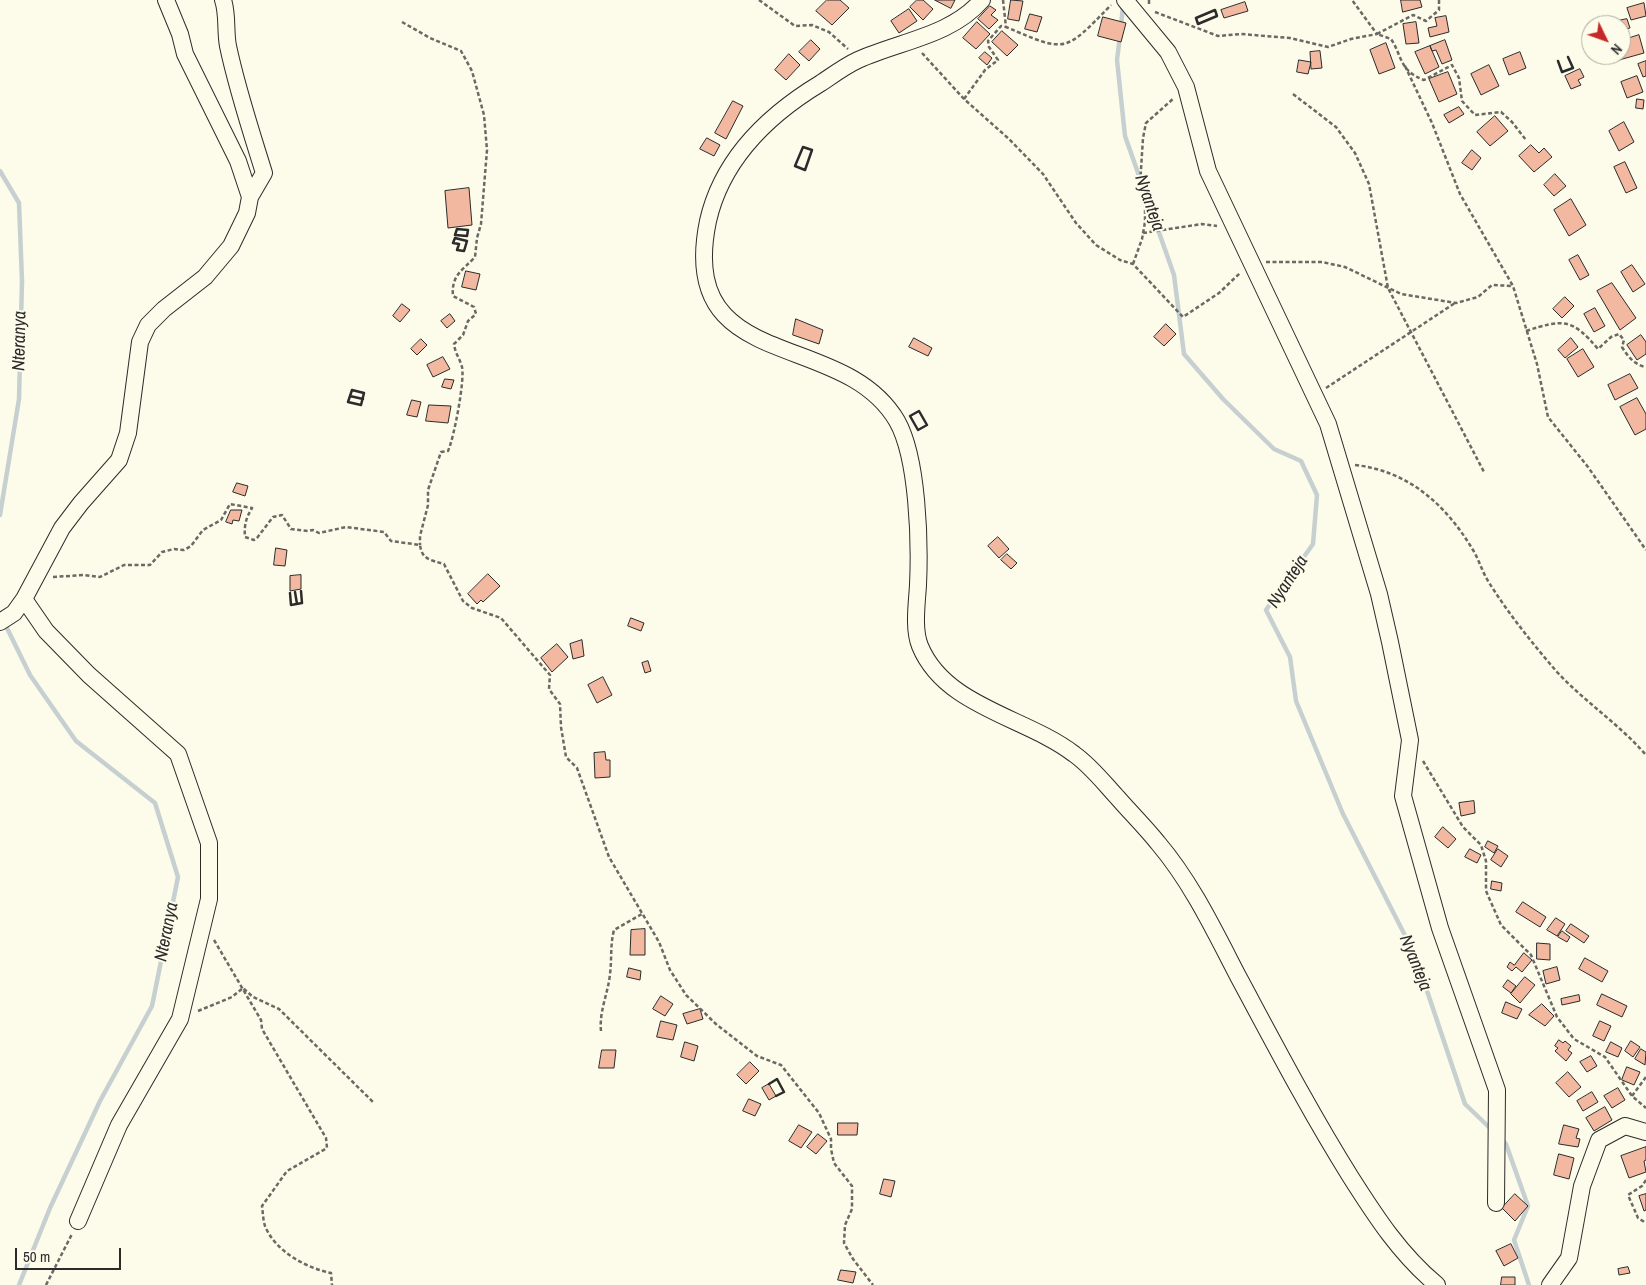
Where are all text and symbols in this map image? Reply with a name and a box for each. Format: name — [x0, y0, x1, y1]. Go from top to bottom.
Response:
north arrow — [1581, 15, 1631, 65]
text: N — [1607, 40, 1626, 58]
water label: Nyanteja — [1129, 172, 1169, 234]
water label: Nteranya — [9, 311, 31, 371]
water label: Nyanteja — [1263, 552, 1313, 612]
water label: Nteranya — [151, 901, 183, 963]
water label: Nyanteja — [1394, 932, 1436, 994]
scale bar — [18, 1238, 124, 1270]
text: 50 m — [23, 1246, 50, 1267]

